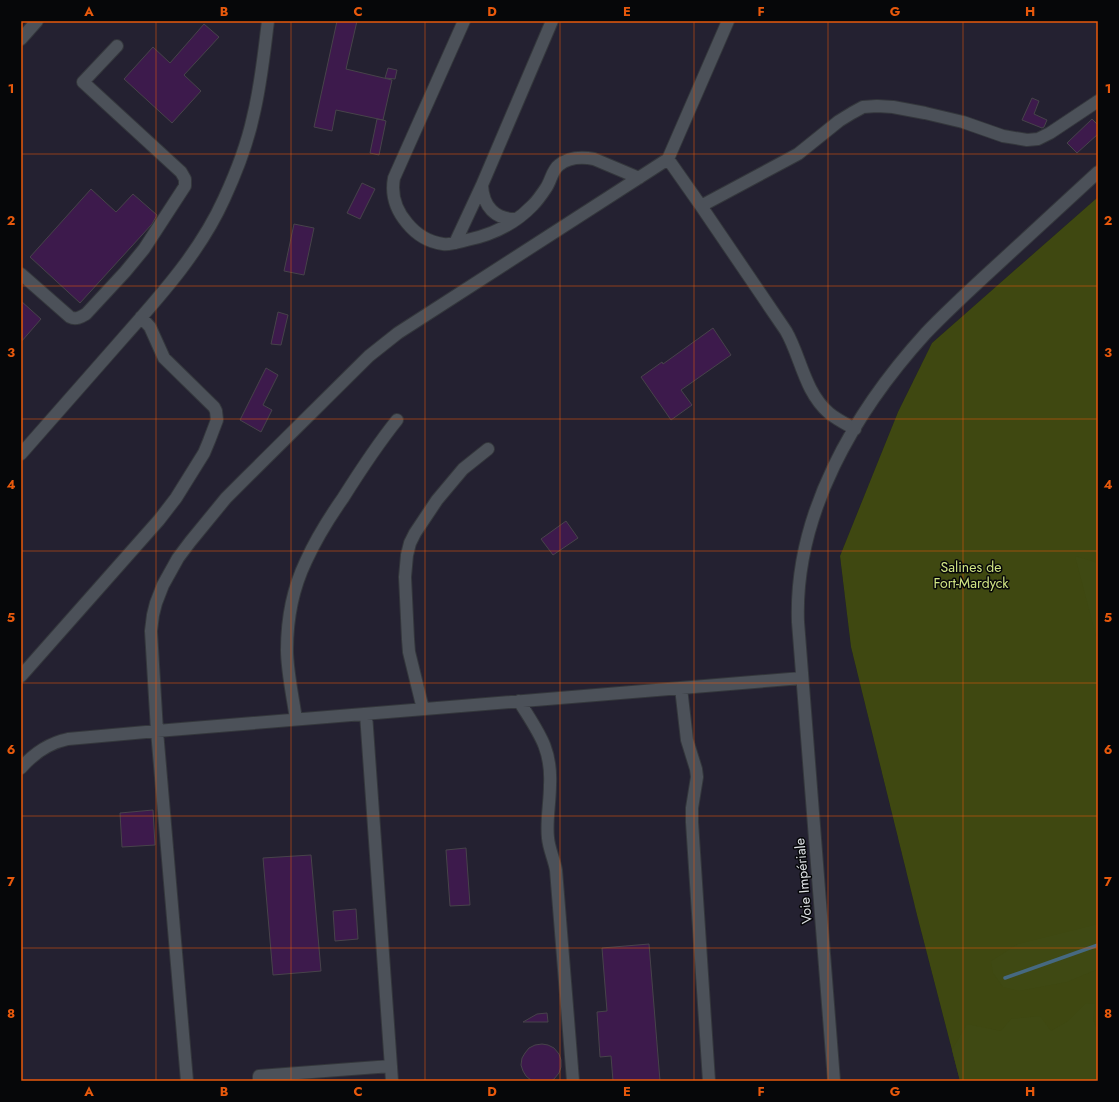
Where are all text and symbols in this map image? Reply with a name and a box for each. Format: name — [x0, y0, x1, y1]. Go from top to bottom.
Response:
text: A — [83, 2, 94, 21]
text: B — [220, 2, 229, 21]
text: C — [353, 2, 363, 21]
text: D — [487, 2, 497, 21]
text: E — [623, 2, 631, 21]
text: F — [757, 2, 765, 21]
text: G — [890, 2, 901, 21]
text: H — [1025, 2, 1035, 21]
text: 1 — [8, 79, 14, 98]
text: 1 — [1105, 79, 1111, 98]
text: 2 — [7, 211, 15, 230]
text: 2 — [1104, 211, 1112, 230]
text: 3 — [7, 343, 15, 362]
text: 3 — [1104, 343, 1112, 362]
text: 4 — [6, 475, 16, 494]
text: 4 — [1103, 475, 1113, 494]
park label: Salines de Fort-Mardyck — [934, 557, 1009, 593]
text: 5 — [7, 608, 15, 627]
text: 5 — [1104, 608, 1112, 627]
text: 6 — [7, 740, 16, 759]
text: 6 — [1104, 740, 1113, 759]
street label: Voie Impériale — [789, 837, 817, 925]
text: 7 — [7, 872, 15, 891]
text: 7 — [1104, 872, 1112, 891]
text: 8 — [7, 1004, 15, 1023]
text: 8 — [1104, 1004, 1112, 1023]
text: A — [83, 1082, 94, 1101]
text: B — [220, 1082, 229, 1101]
text: C — [353, 1082, 363, 1101]
text: D — [487, 1082, 497, 1101]
text: E — [623, 1082, 631, 1101]
text: F — [757, 1082, 765, 1101]
text: G — [890, 1082, 901, 1101]
text: H — [1025, 1082, 1035, 1101]

